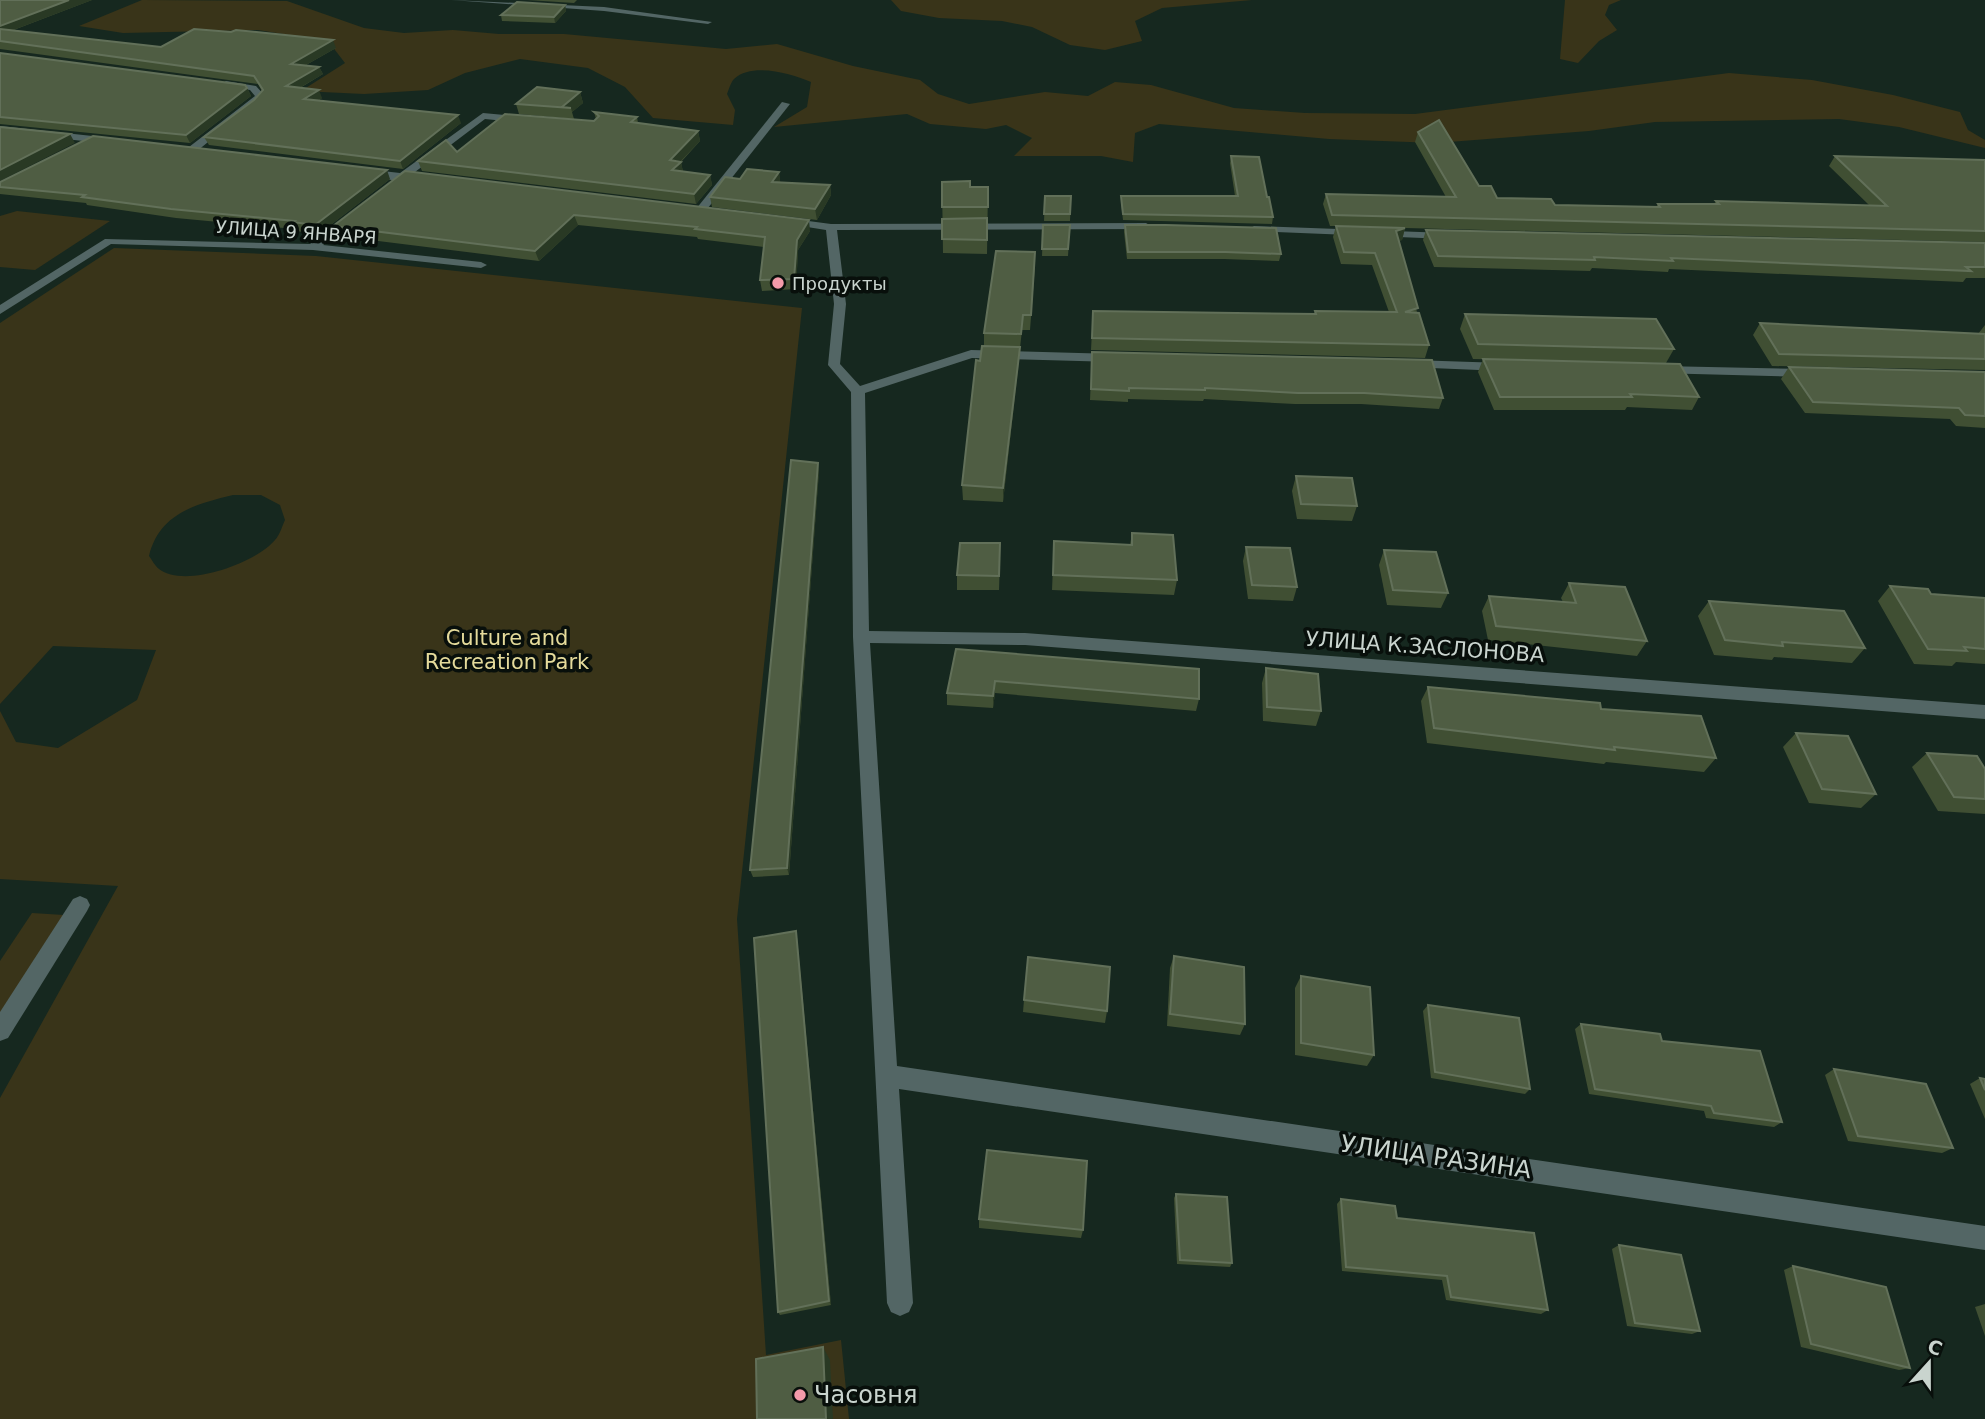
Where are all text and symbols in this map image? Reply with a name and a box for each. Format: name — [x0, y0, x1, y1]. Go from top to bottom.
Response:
street label: УЛИЦА 9 ЯНВАРЯ — [215, 216, 377, 248]
place label: Продукты — [792, 273, 887, 294]
marker: Продукты — [770, 275, 786, 291]
park label: Culture and Recreation Park — [425, 626, 590, 674]
street label: УЛИЦА К.ЗАСЛОНОВА — [1305, 627, 1546, 667]
street label: УЛИЦА РАЗИНА — [1339, 1130, 1534, 1184]
north arrow — [1894, 1328, 1964, 1398]
text: С — [1925, 1334, 1946, 1360]
place label: Часовня — [814, 1381, 917, 1409]
marker: Часовня — [792, 1387, 808, 1403]

